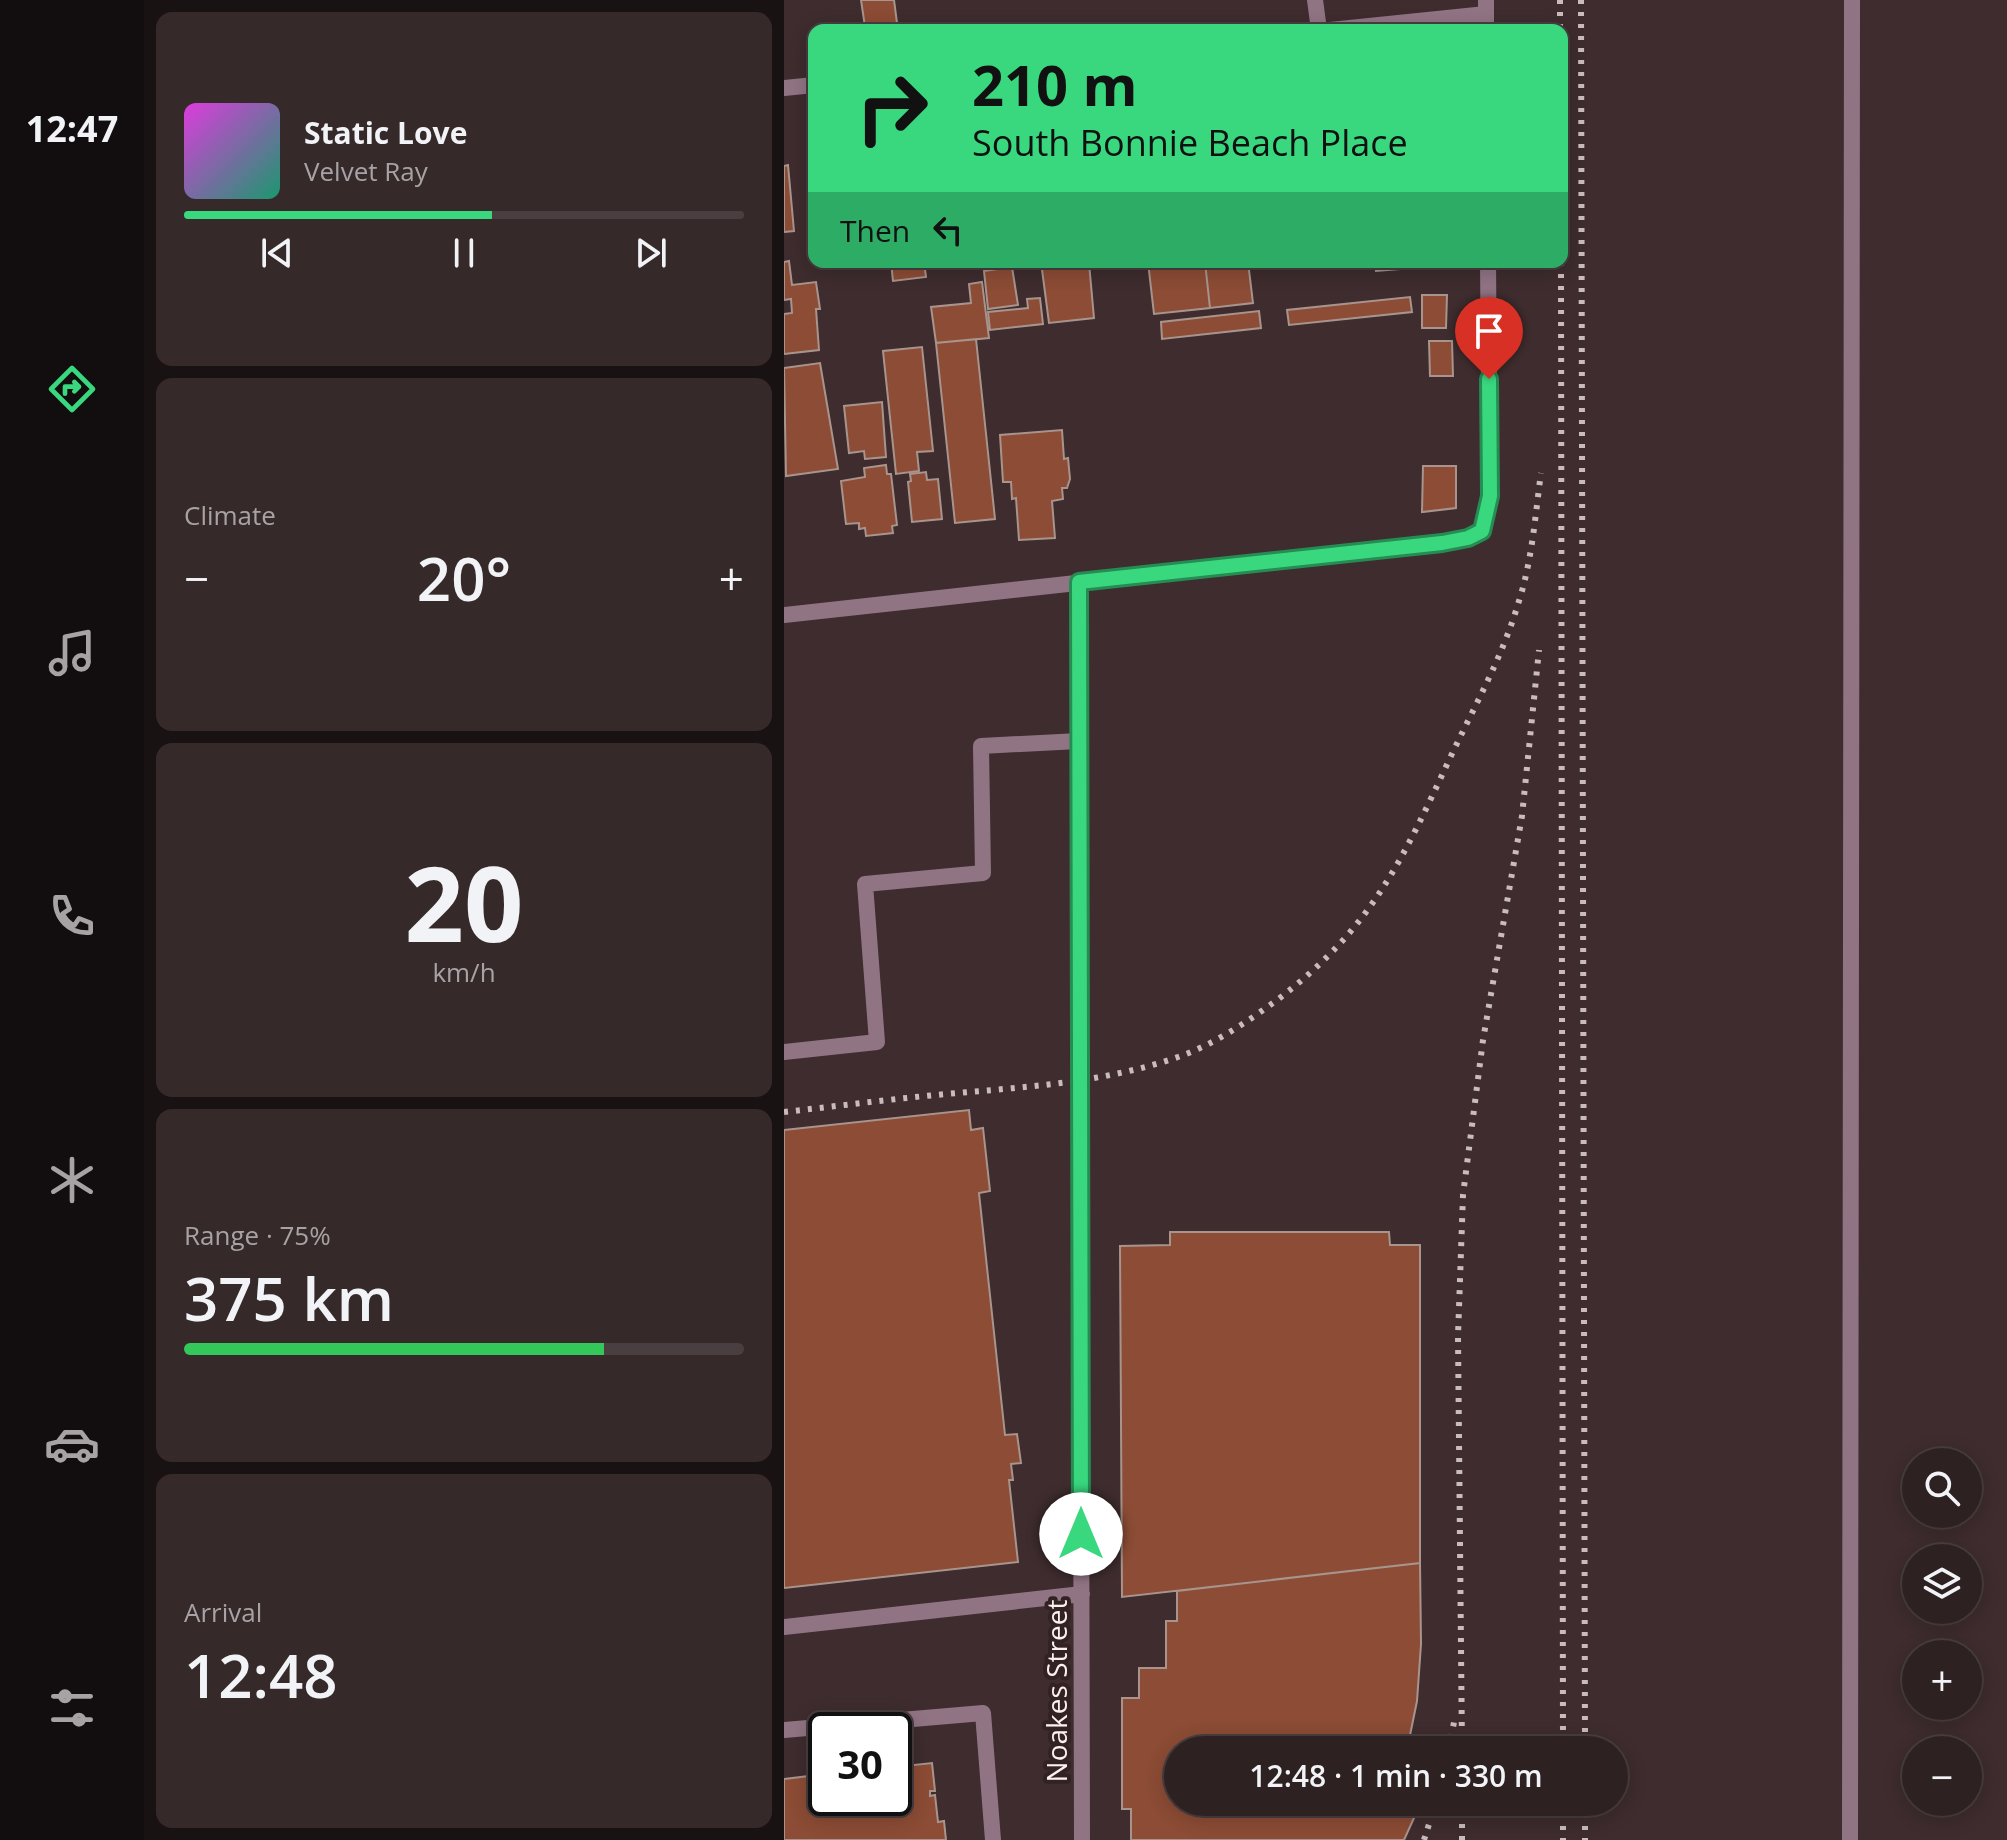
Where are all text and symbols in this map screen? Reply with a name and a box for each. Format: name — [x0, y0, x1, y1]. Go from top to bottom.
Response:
text: 210 m — [972, 46, 1138, 122]
icon: right — [840, 56, 944, 160]
text: 12:47 — [26, 104, 118, 153]
text: Static Love — [304, 112, 467, 153]
text: South Bonnie Beach Place — [972, 118, 1408, 167]
text: Velvet Ray — [304, 153, 428, 189]
icon: left — [926, 208, 970, 252]
text: Then — [840, 210, 910, 251]
icon: previous — [255, 231, 299, 275]
icon: pause — [442, 231, 486, 275]
icon: next — [629, 231, 673, 275]
pin — [1455, 297, 1523, 379]
icon: arrive — [1467, 309, 1511, 353]
icon: directions — [44, 361, 100, 417]
text: Climate — [184, 497, 276, 533]
text: 20° — [417, 537, 511, 619]
text: − — [184, 548, 209, 608]
text: + — [719, 548, 744, 608]
icon: music — [44, 625, 100, 681]
text: 20 — [405, 831, 523, 972]
icon: phone — [44, 888, 100, 944]
text: km/h — [432, 954, 496, 990]
icon: climate — [44, 1152, 100, 1208]
text: Range · 75% — [184, 1217, 331, 1253]
text: 375 km — [184, 1257, 394, 1339]
icon: car — [44, 1416, 100, 1472]
map controls — [1902, 1448, 1982, 1816]
button: search — [1902, 1448, 1982, 1528]
position arrow — [1039, 1492, 1123, 1576]
button: layers — [1902, 1544, 1982, 1624]
text: Arrival — [184, 1594, 262, 1630]
street label: Noakes Street — [1037, 1600, 1075, 1782]
text: 12:48 — [184, 1634, 338, 1716]
button: + — [1902, 1640, 1982, 1720]
icon: filters — [44, 1680, 100, 1736]
speed limit sign: 30 — [808, 1712, 912, 1816]
button: − — [1902, 1736, 1982, 1816]
text: 12:48 · 1 min · 330 m — [1249, 1755, 1543, 1796]

